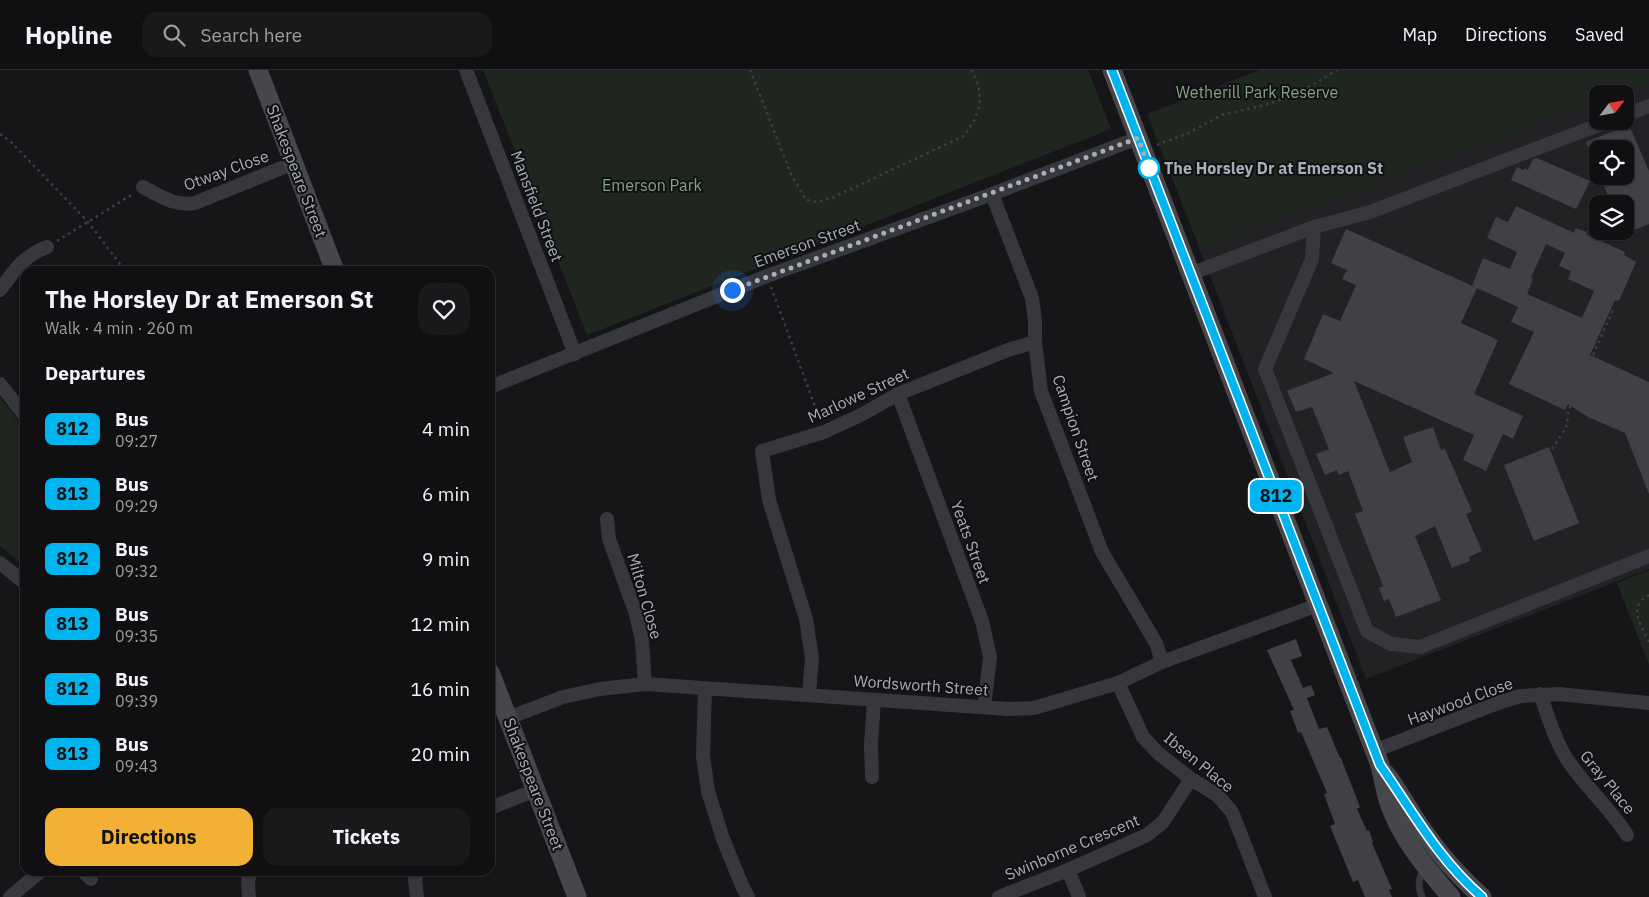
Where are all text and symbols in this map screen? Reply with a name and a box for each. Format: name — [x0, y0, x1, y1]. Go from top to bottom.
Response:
search box — [142, 12, 492, 57]
text: Hopline — [25, 19, 112, 51]
icon: search — [160, 21, 188, 49]
text: Search here — [200, 23, 302, 47]
text: Map — [1402, 23, 1437, 46]
text: Directions — [1465, 23, 1547, 46]
text: Saved — [1575, 23, 1624, 46]
park label: Wetherill Park Reserve — [1176, 82, 1339, 102]
north arrow — [1589, 85, 1634, 130]
map controls — [1589, 85, 1634, 240]
street label: Shakespeare Street — [262, 102, 332, 240]
button: locate — [1589, 140, 1634, 185]
street label: Otway Close — [181, 145, 272, 195]
street label: Mansfield Street — [507, 148, 567, 264]
marker: The Horsley Dr at Emerson St — [1138, 157, 1160, 179]
place label: The Horsley Dr at Emerson St — [1164, 158, 1383, 178]
park label: Emerson Park — [602, 175, 703, 195]
button: layers — [1589, 195, 1634, 240]
street label: Emerson Street — [751, 215, 863, 271]
your location — [720, 278, 745, 303]
text: The Horsley Dr at Emerson St — [45, 283, 374, 315]
button: heart — [418, 283, 470, 335]
text: Walk · 4 min · 260 m — [45, 318, 193, 338]
text: Departures — [45, 361, 145, 385]
street label: Marlowe Street — [804, 363, 912, 427]
street label: Campion Street — [1048, 372, 1104, 484]
text: Bus — [115, 407, 149, 431]
text: 812 — [56, 417, 89, 440]
text: 4 min — [422, 417, 470, 441]
text: 09:27 — [115, 431, 158, 451]
text: Bus — [115, 472, 149, 496]
line badge: 812 — [1247, 480, 1305, 512]
text: 813 — [56, 482, 89, 505]
text: 6 min — [422, 482, 470, 506]
text: 812 — [1260, 484, 1292, 507]
text: 09:29 — [115, 496, 158, 516]
street label: Yeats Street — [947, 498, 995, 586]
text: Bus — [115, 537, 149, 561]
text: 812 — [56, 547, 89, 570]
text: 9 min — [422, 547, 470, 571]
street label: Milton Close — [623, 551, 667, 641]
text: 09:32 — [115, 561, 158, 581]
text: Bus — [115, 602, 149, 626]
text: 813 — [56, 612, 89, 635]
text: 12 min — [411, 612, 470, 636]
text: 09:35 — [115, 626, 158, 646]
text: Bus — [115, 667, 149, 691]
street label: Wordsworth Street — [853, 670, 989, 700]
street label: Haywood Close — [1405, 673, 1516, 729]
text: 812 — [56, 677, 89, 700]
text: 16 min — [411, 677, 470, 701]
text: 09:39 — [115, 691, 158, 711]
street label: Shakespeare Street — [499, 715, 569, 853]
street label: Ibsen Place — [1160, 728, 1238, 796]
text: Bus — [115, 732, 149, 756]
text: 813 — [56, 742, 89, 765]
text: 20 min — [411, 742, 470, 766]
street label: Gray Place — [1576, 746, 1640, 818]
text: 09:43 — [115, 756, 158, 776]
button: Directions — [45, 808, 253, 866]
button: Tickets — [263, 808, 470, 866]
street label: Swinborne Crescent — [1002, 810, 1142, 884]

